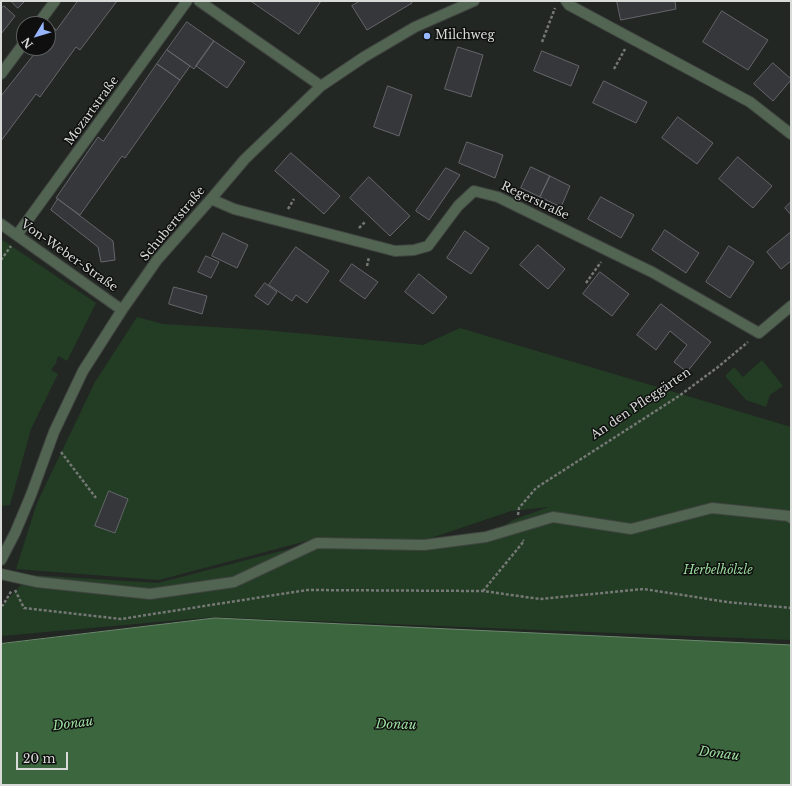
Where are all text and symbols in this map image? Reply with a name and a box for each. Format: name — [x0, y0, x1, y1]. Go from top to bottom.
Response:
north arrow — [16, 16, 56, 56]
place label: Milchweg — [435, 29, 495, 43]
marker: Milchweg — [422, 31, 432, 41]
text: N — [19, 34, 36, 51]
street label: Mozartstraße — [62, 74, 122, 148]
street label: Regerstraße — [499, 179, 571, 223]
street label: Schubertstraße — [138, 184, 208, 264]
street label: Von-Weber-Straße — [18, 217, 120, 295]
street label: An den Pfleggärten — [588, 365, 694, 443]
park label: Herbelhölzle — [683, 564, 753, 578]
water label: Donau — [52, 714, 94, 734]
water label: Donau — [375, 717, 417, 733]
scale bar — [18, 744, 70, 770]
water label: Donau — [698, 744, 740, 764]
text: 20 m — [23, 751, 55, 766]

